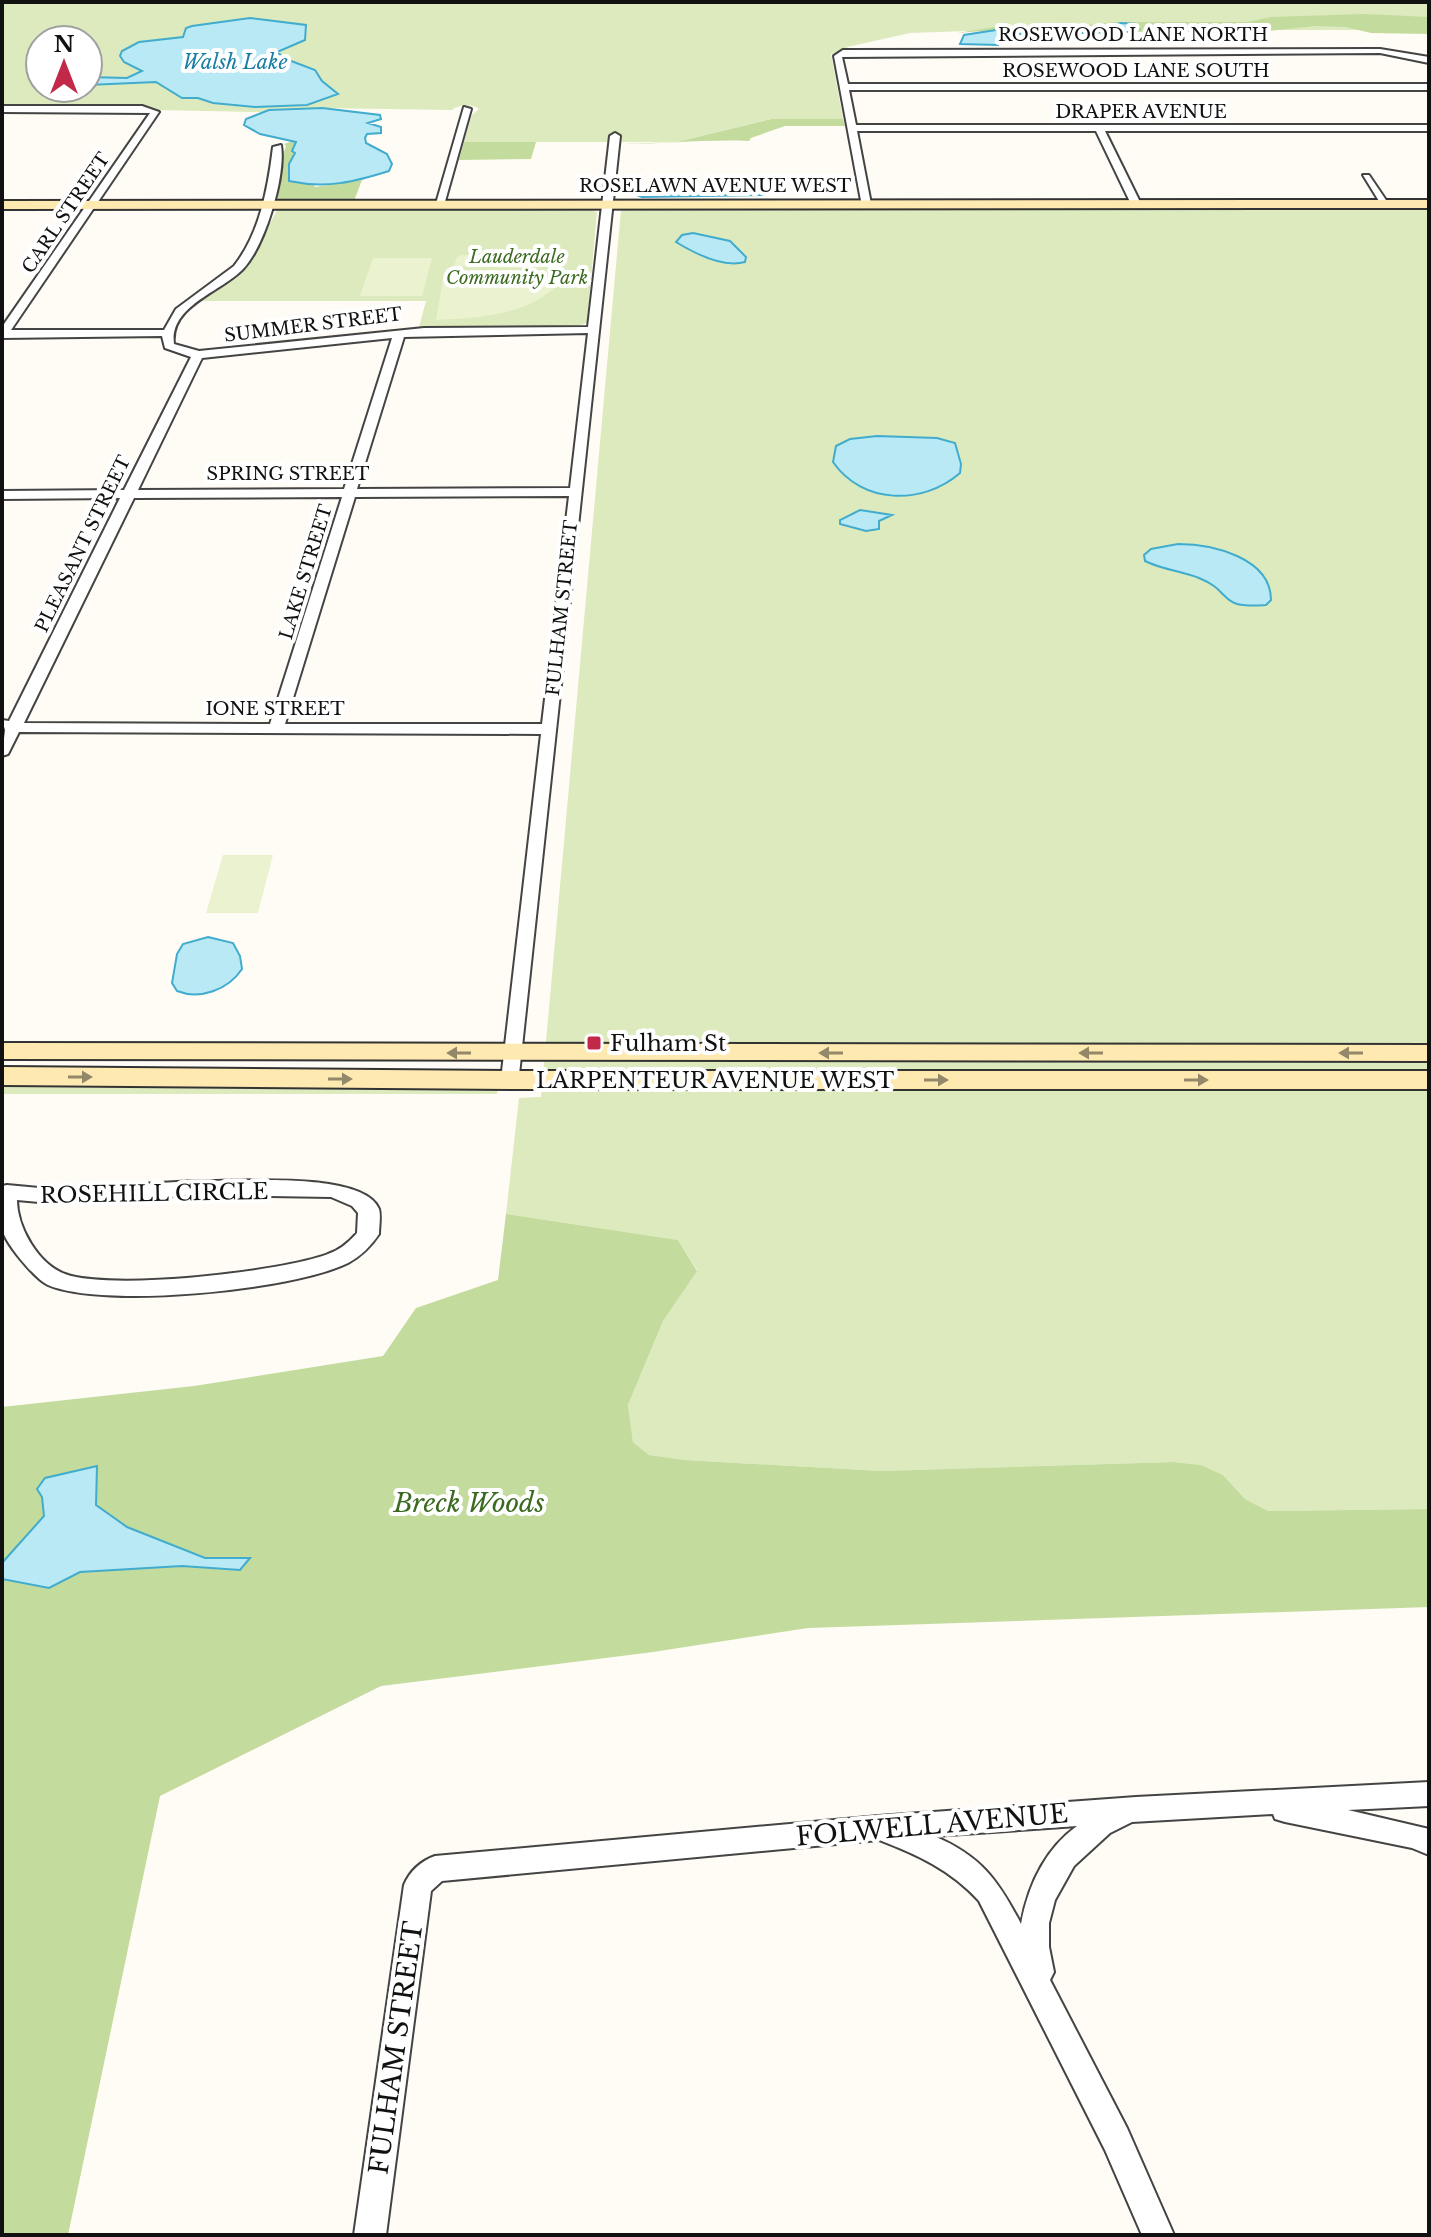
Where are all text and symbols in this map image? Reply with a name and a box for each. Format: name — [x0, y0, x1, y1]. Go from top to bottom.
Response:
north arrow — [24, 24, 104, 104]
street label: ROSEWOOD LANE NORTH — [998, 24, 1268, 46]
text: N — [54, 31, 75, 58]
water label: Walsh Lake — [183, 50, 288, 74]
street label: ROSEWOOD LANE SOUTH — [1002, 60, 1270, 82]
street label: DRAPER AVENUE — [1055, 101, 1227, 123]
street label: CARL STREET — [17, 148, 115, 278]
street label: ROSELAWN AVENUE WEST — [579, 175, 852, 197]
park label: Lauderdale Community Park — [446, 246, 588, 289]
street label: SUMMER STREET — [223, 303, 404, 347]
street label: PLEASANT STREET — [31, 452, 136, 636]
street label: SPRING STREET — [207, 463, 370, 485]
street label: LAKE STREET — [275, 501, 337, 642]
street label: FULHAM STREET — [542, 518, 582, 697]
street label: IONE STREET — [205, 698, 345, 720]
place label: Fulham St — [610, 1030, 727, 1057]
marker: Fulham St — [585, 1034, 603, 1052]
one-way arrow — [446, 1047, 471, 1059]
one-way arrow — [818, 1047, 843, 1059]
one-way arrow — [1078, 1047, 1103, 1059]
one-way arrow — [1338, 1047, 1363, 1059]
street label: LARPENTEUR AVENUE WEST — [536, 1067, 894, 1094]
one-way arrow — [68, 1071, 93, 1083]
one-way arrow — [328, 1073, 353, 1085]
one-way arrow — [924, 1074, 949, 1086]
one-way arrow — [1184, 1074, 1209, 1086]
street label: ROSEHILL CIRCLE — [40, 1178, 268, 1209]
park label: Breck Woods — [392, 1487, 545, 1519]
street label: FOLWELL AVENUE — [795, 1797, 1069, 1853]
street label: FULHAM STREET — [362, 1919, 430, 2177]

